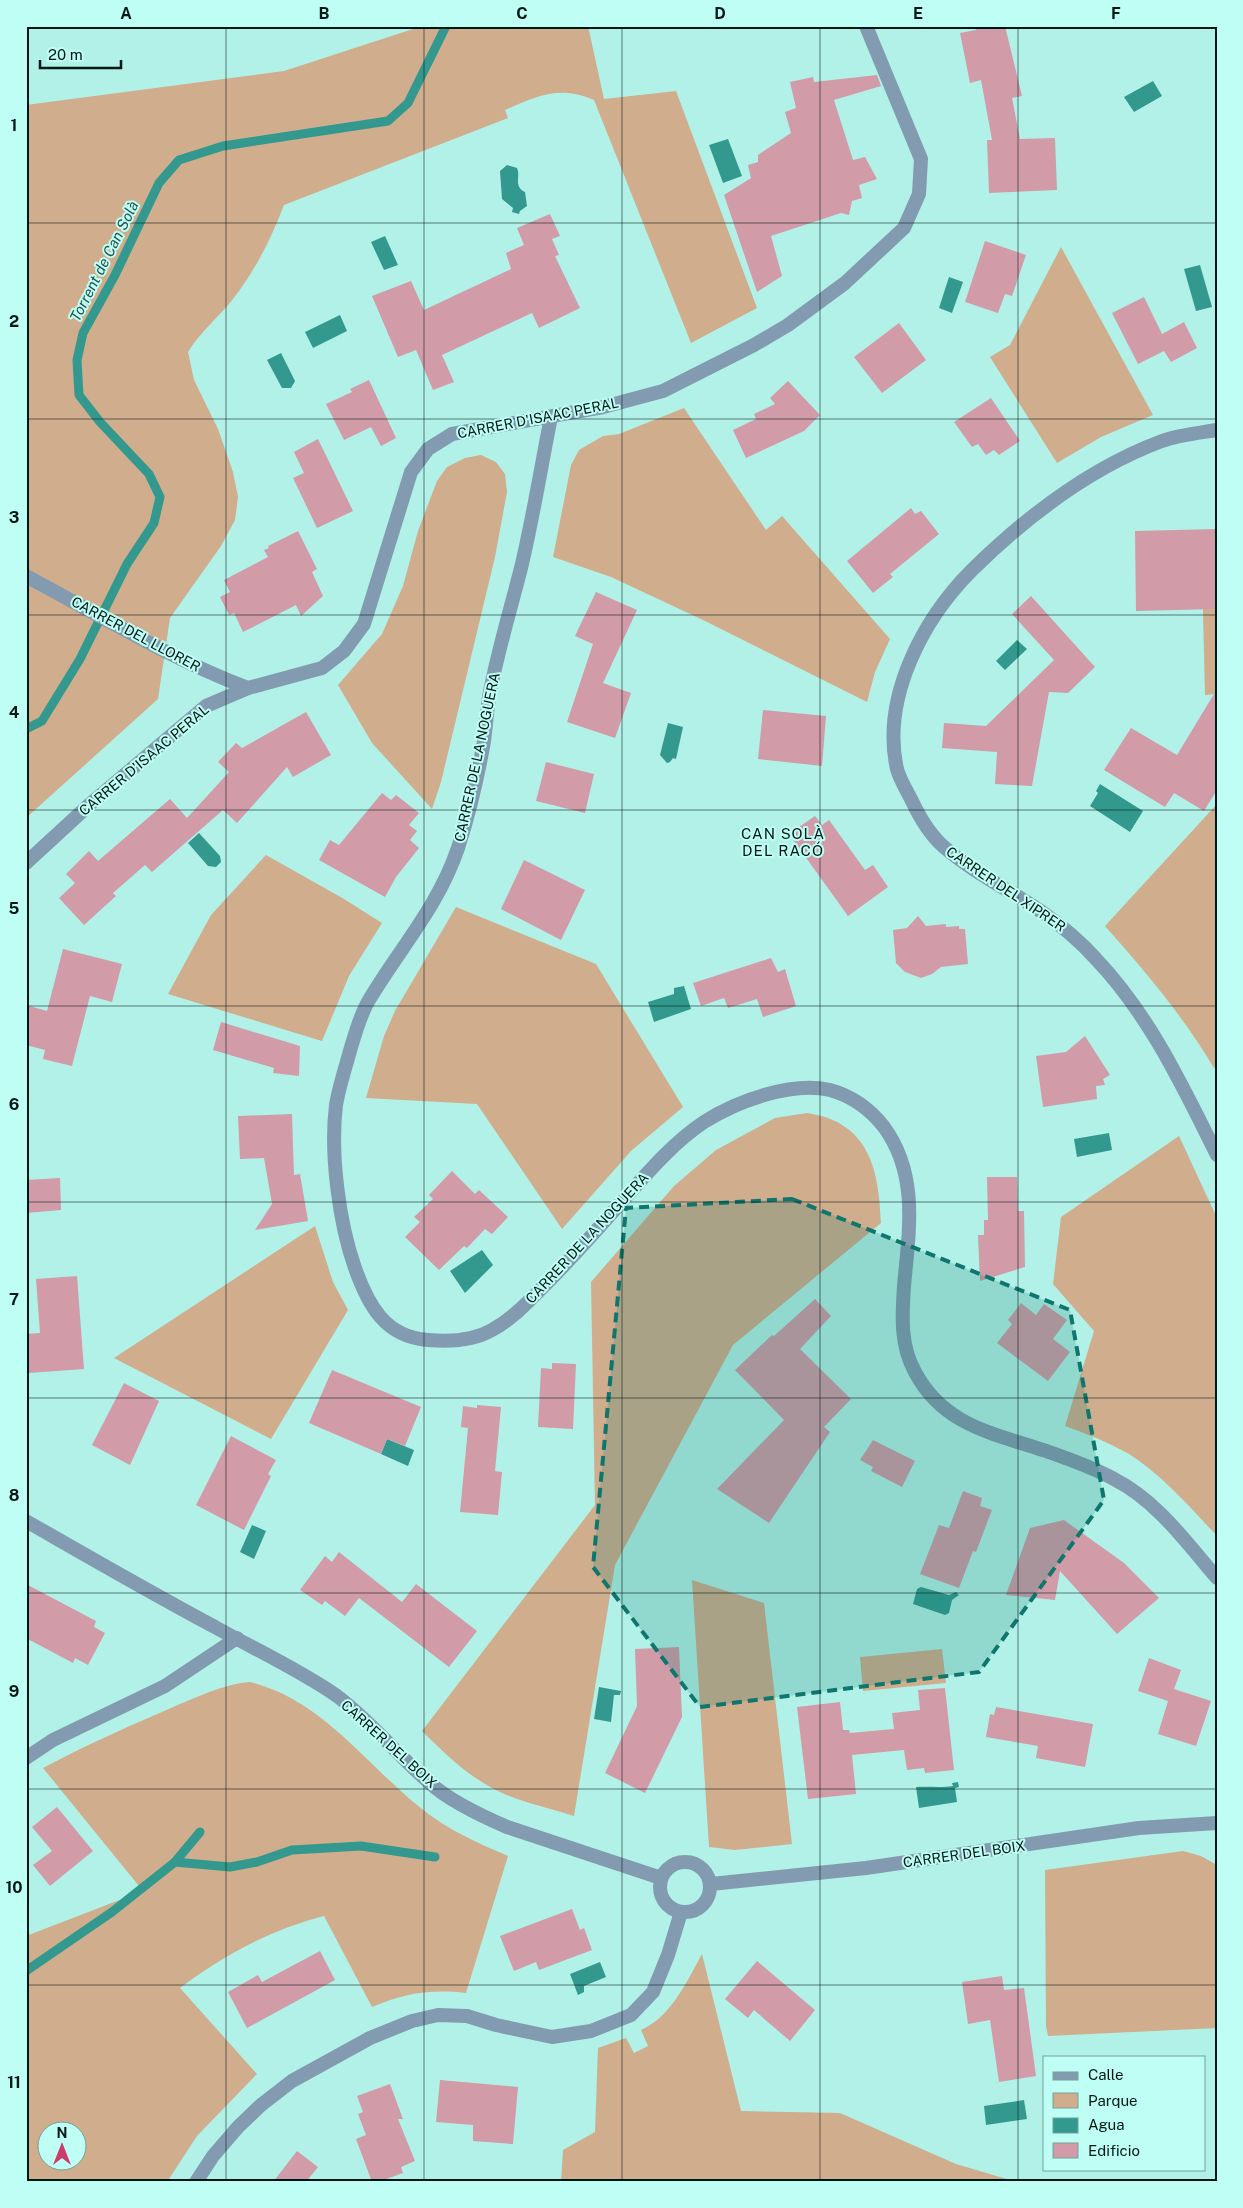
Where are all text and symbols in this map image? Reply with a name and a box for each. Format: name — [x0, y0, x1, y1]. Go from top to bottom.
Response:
text: A — [120, 4, 132, 23]
text: B — [319, 4, 330, 23]
text: C — [516, 4, 528, 23]
text: D — [714, 4, 726, 23]
text: E — [913, 4, 923, 23]
text: F — [1111, 4, 1121, 23]
scale bar — [40, 38, 121, 70]
text: 20 m — [48, 46, 83, 63]
text: 1 — [11, 116, 17, 135]
water label: Torrent de Can Solà — [66, 198, 142, 324]
text: 2 — [9, 312, 19, 331]
street label: CARRER D'ISAAC PERAL — [456, 394, 620, 442]
text: 3 — [9, 508, 19, 527]
street label: CARRER DEL LLORER — [69, 593, 203, 675]
street label: CARRER DE LA NOGUERA — [451, 671, 503, 843]
street label: CARRER D'ISAAC PERAL — [76, 701, 212, 819]
text: 4 — [9, 703, 20, 722]
district label: CAN SOLÀ DEL RACÓ — [741, 825, 825, 859]
street label: CARRER DEL XIPRER — [943, 843, 1069, 935]
text: 5 — [9, 899, 20, 918]
text: 6 — [9, 1095, 19, 1114]
street label: CARRER DE LA NOGUERA — [522, 1169, 652, 1307]
text: 7 — [9, 1290, 19, 1309]
text: 8 — [9, 1486, 20, 1505]
text: 9 — [9, 1682, 19, 1701]
street label: CARRER DEL BOIX — [338, 1697, 440, 1791]
street label: CARRER DEL BOIX — [902, 1837, 1026, 1870]
text: 10 — [5, 1878, 23, 1897]
legend — [1043, 2056, 1206, 2170]
text: Calle — [1088, 2066, 1124, 2083]
text: 11 — [7, 2073, 21, 2092]
text: Parque — [1088, 2092, 1138, 2109]
text: Agua — [1088, 2116, 1125, 2133]
north arrow — [38, 2120, 88, 2170]
text: N — [57, 2125, 67, 2141]
text: Edificio — [1088, 2142, 1140, 2159]

